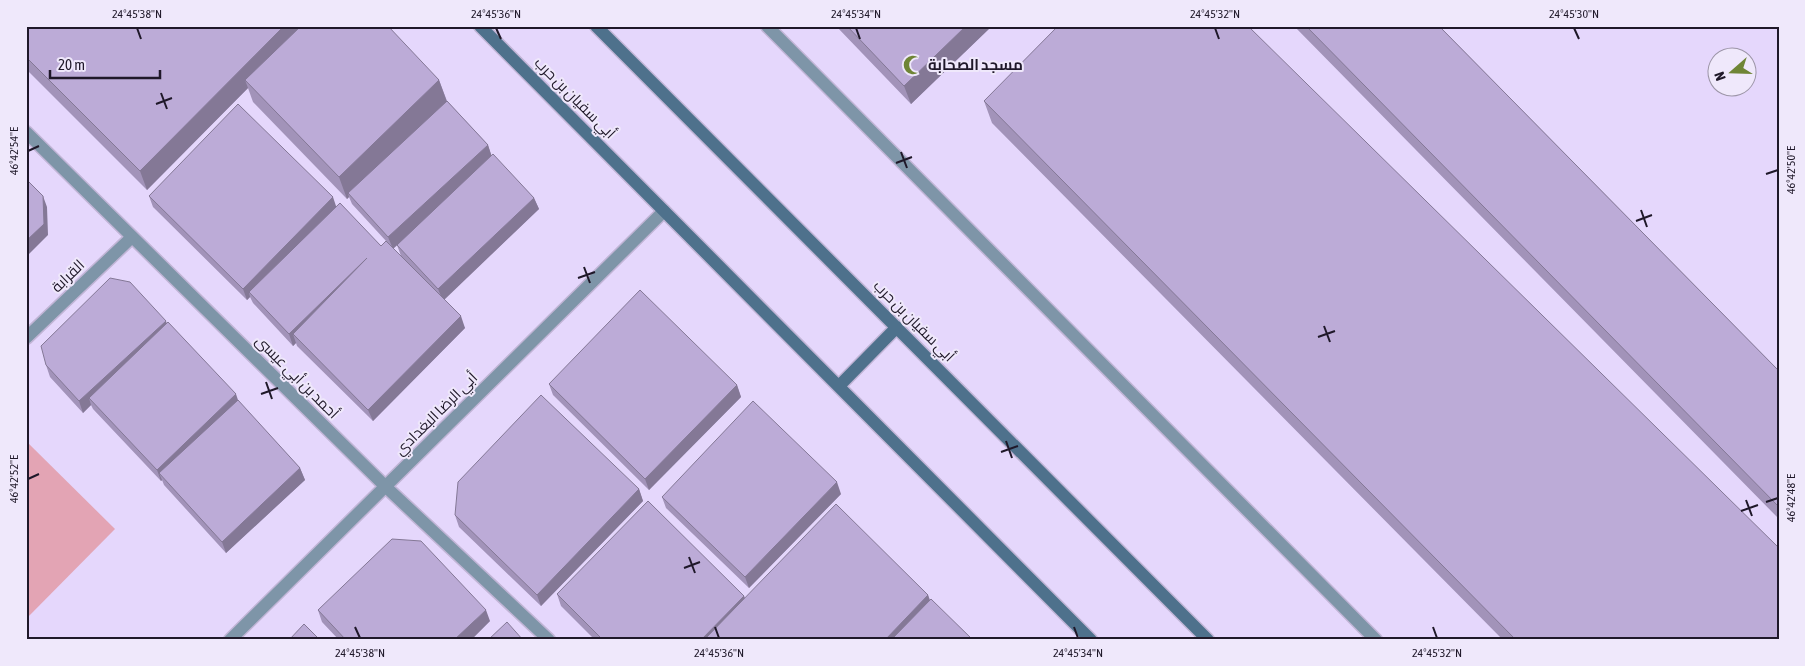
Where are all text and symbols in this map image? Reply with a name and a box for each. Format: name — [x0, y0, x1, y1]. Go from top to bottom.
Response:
text: 24°45'38"N — [112, 7, 162, 21]
text: 24°45'36"N — [471, 7, 521, 21]
text: 24°45'34"N — [831, 7, 881, 21]
text: 24°45'32"N — [1190, 7, 1240, 21]
text: 24°45'30"N — [1549, 7, 1599, 21]
scale bar — [50, 48, 160, 80]
north arrow — [1708, 48, 1758, 98]
street label: أبي سفيان بن حرب — [529, 53, 620, 144]
mosque icon: مسجد الصحابة — [902, 54, 924, 76]
text: 20 m — [58, 56, 85, 73]
place label: مسجد الصحابة — [928, 56, 1023, 73]
text: N — [1711, 70, 1729, 83]
text: 46°42'54"E — [7, 127, 21, 175]
text: 46°42'50"E — [1784, 146, 1798, 194]
street label: القرابة — [48, 256, 88, 296]
street label: أبي سفيان بن حرب — [868, 276, 959, 367]
street label: أحمد بن أبي عيسى — [249, 331, 343, 425]
street label: أبي الرضا البغدادي — [390, 368, 483, 461]
text: 46°42'52"E — [7, 455, 21, 503]
text: 46°42'48"E — [1784, 474, 1798, 522]
text: 24°45'38"N — [335, 646, 385, 660]
text: 24°45'36"N — [694, 646, 744, 660]
text: 24°45'34"N — [1053, 646, 1103, 660]
text: 24°45'32"N — [1412, 646, 1462, 660]

